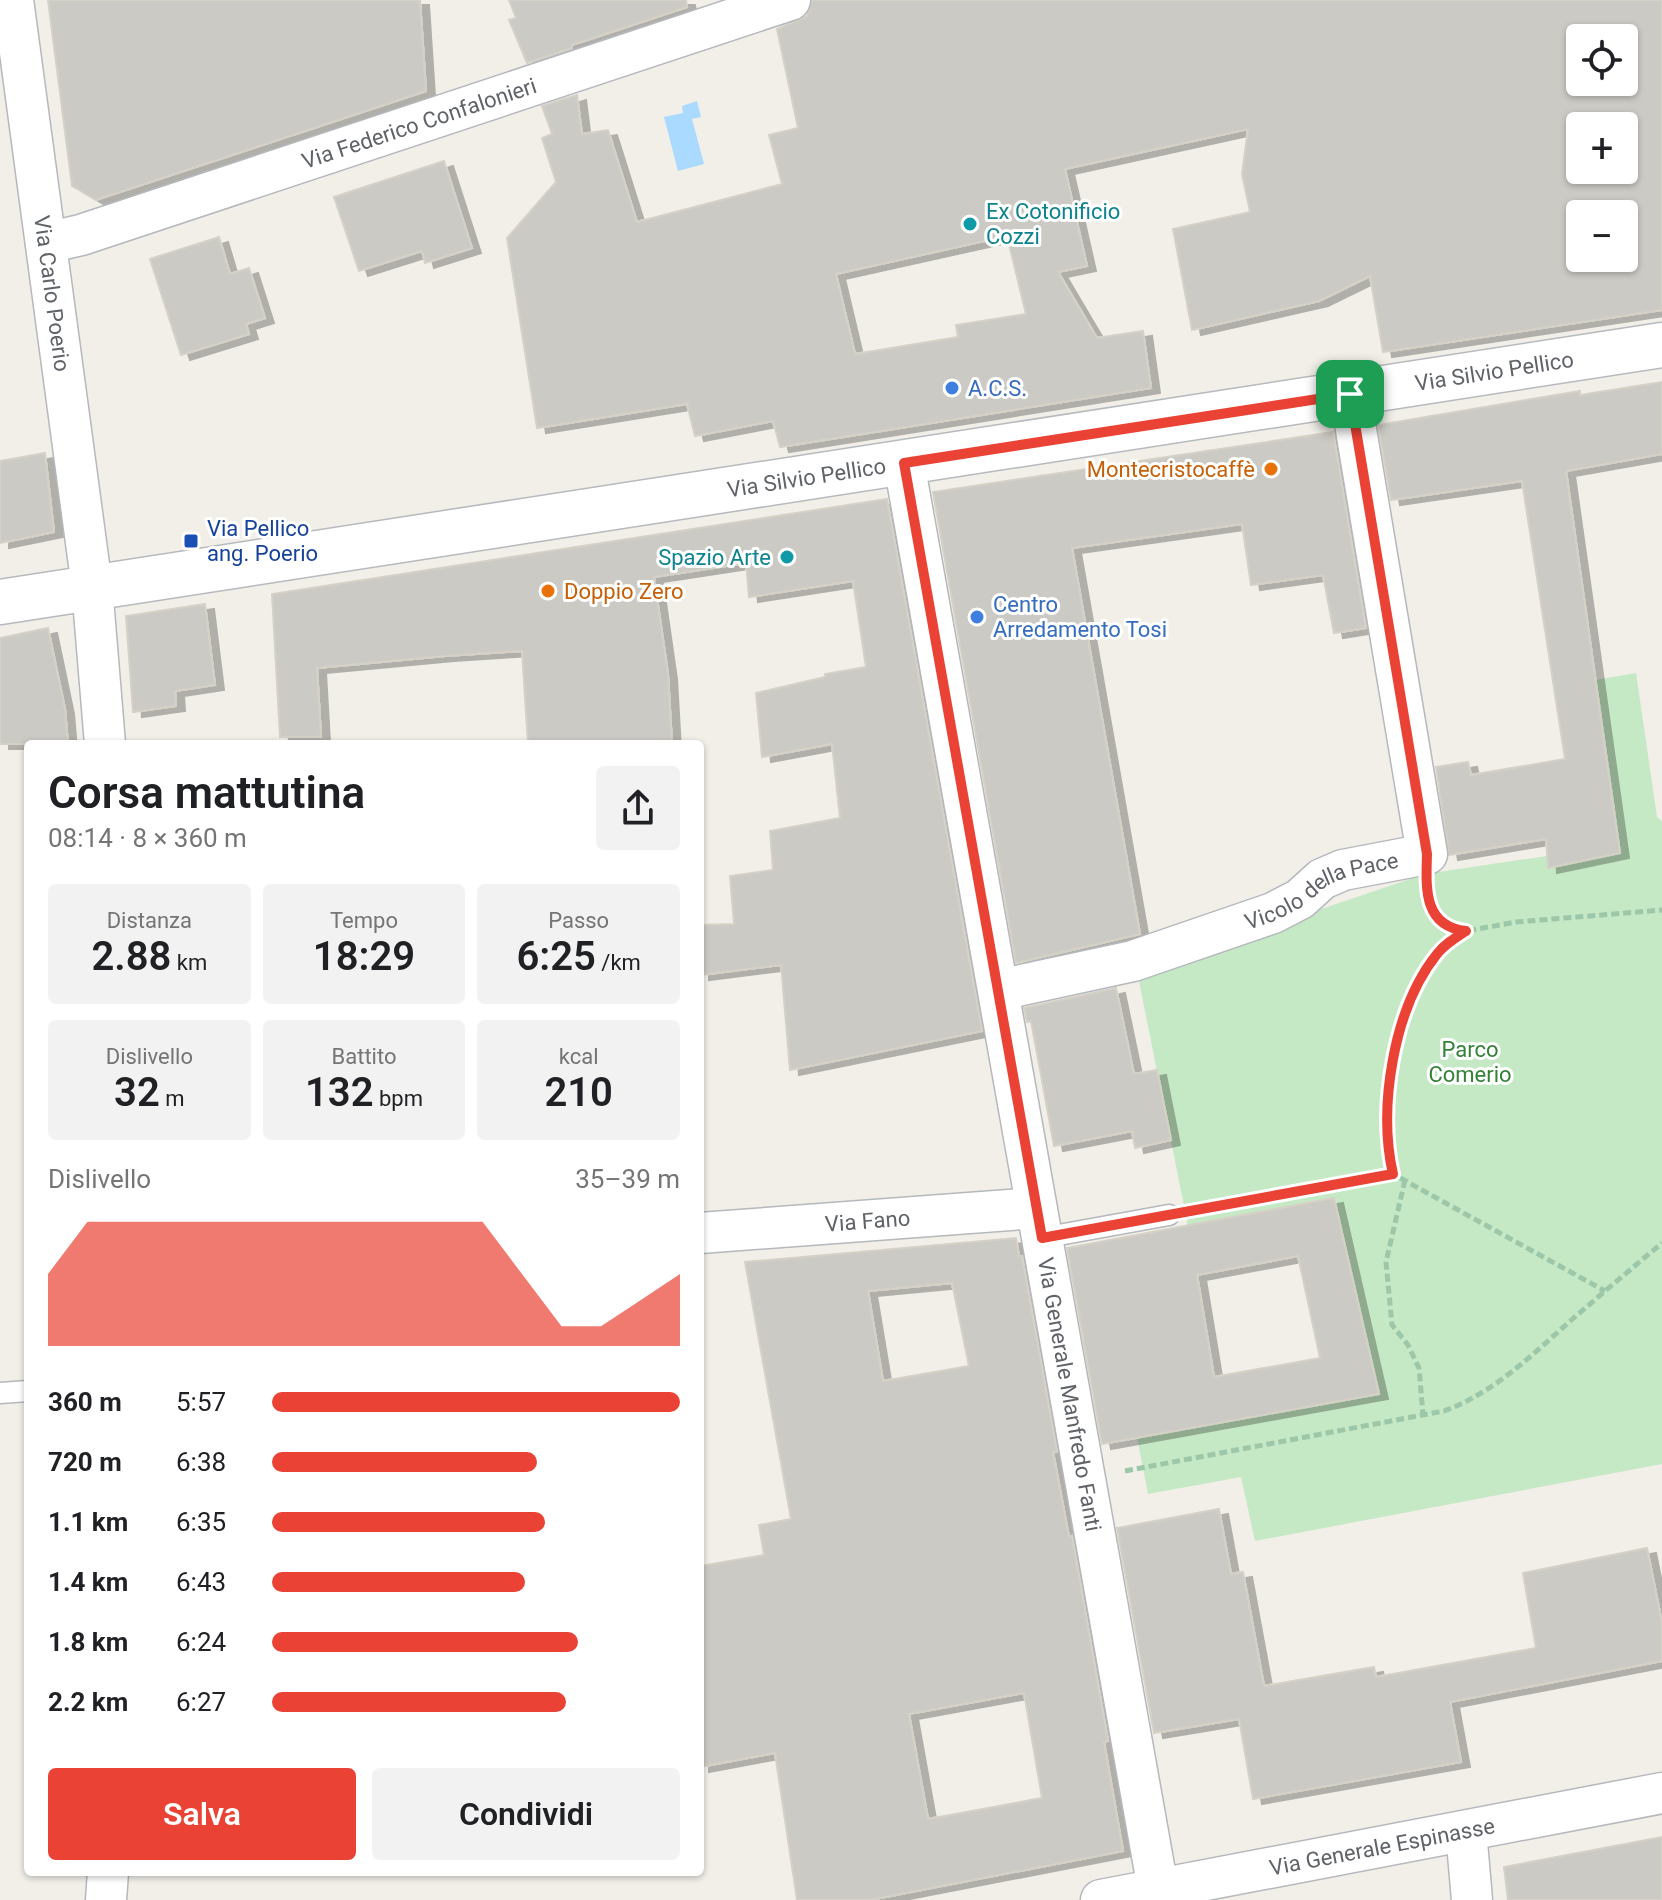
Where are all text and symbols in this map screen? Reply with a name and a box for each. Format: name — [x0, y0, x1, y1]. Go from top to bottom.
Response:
map controls — [1566, 24, 1638, 272]
button: locate — [1566, 24, 1638, 96]
street label: Via Federico Confalonieri — [299, 72, 539, 173]
button: + — [1566, 112, 1638, 184]
place label: Ex Cotonificio Cozzi — [986, 199, 1120, 249]
button: − — [1566, 200, 1638, 272]
street label: Via Carlo Poerio — [30, 214, 75, 373]
marker: Ex Cotonificio Cozzi — [961, 215, 979, 233]
street label: Via Silvio Pellico — [1413, 346, 1575, 396]
pin — [1316, 360, 1384, 428]
icon: arrive — [1328, 372, 1372, 416]
place label: A.C.S. — [968, 376, 1027, 401]
marker: A.C.S. — [943, 379, 961, 397]
street label: Via Silvio Pellico — [725, 453, 887, 502]
place label: Montecristocaffè — [1087, 457, 1255, 482]
marker: Montecristocaffè — [1262, 460, 1280, 478]
place label: Via Pellico ang. Poerio — [207, 516, 318, 566]
marker: Via Pellico ang. Poerio — [182, 532, 200, 550]
place label: Spazio Arte — [658, 545, 771, 570]
marker: Spazio Arte — [778, 548, 796, 566]
place label: Doppio Zero — [564, 579, 683, 604]
marker: Doppio Zero — [539, 582, 557, 600]
place label: Centro Arredamento Tosi — [993, 592, 1167, 642]
marker: Centro Arredamento Tosi — [968, 608, 986, 626]
button: share — [596, 766, 680, 850]
text: Corsa mattutina — [48, 767, 365, 819]
text: 08:14 · 8 × 360 m — [48, 823, 247, 853]
street label: Vicolo della Pace — [1241, 847, 1400, 934]
text: Distanza — [107, 908, 192, 933]
text: Tempo — [330, 908, 398, 933]
text: Passo — [548, 908, 609, 933]
text: 2.88 — [91, 933, 171, 980]
text: 18:29 — [313, 933, 415, 980]
text: 6:25 — [516, 933, 596, 980]
text: km — [171, 950, 207, 975]
text: /km — [596, 950, 641, 975]
park label: Parco Comerio — [1428, 1037, 1512, 1087]
text: Dislivello — [106, 1044, 193, 1069]
text: Battito — [332, 1044, 396, 1069]
text: kcal — [559, 1044, 599, 1069]
text: 32 — [114, 1069, 160, 1116]
text: 132 — [305, 1069, 374, 1116]
text: 210 — [544, 1069, 613, 1116]
text: m — [160, 1086, 185, 1111]
text: bpm — [374, 1086, 423, 1111]
text: Dislivello — [48, 1164, 151, 1194]
text: 35–39 m — [575, 1164, 680, 1194]
street label: Via Fano — [824, 1205, 911, 1236]
street label: Via Generale Manfredo Fanti — [1033, 1255, 1107, 1533]
text: 360 m — [48, 1387, 122, 1417]
text: 5:57 — [176, 1387, 226, 1417]
text: 720 m — [48, 1447, 122, 1477]
text: 6:38 — [176, 1447, 226, 1477]
text: 1.1 km — [48, 1507, 128, 1537]
text: 6:35 — [176, 1507, 226, 1537]
text: 1.4 km — [48, 1567, 128, 1597]
text: 6:43 — [176, 1567, 226, 1597]
text: 1.8 km — [48, 1627, 128, 1657]
text: 6:24 — [176, 1627, 226, 1657]
text: 2.2 km — [48, 1687, 128, 1717]
text: 6:27 — [176, 1687, 226, 1717]
button: Salva — [48, 1768, 356, 1860]
button: Condividi — [372, 1768, 680, 1860]
street label: Via Generale Espinasse — [1267, 1813, 1497, 1880]

